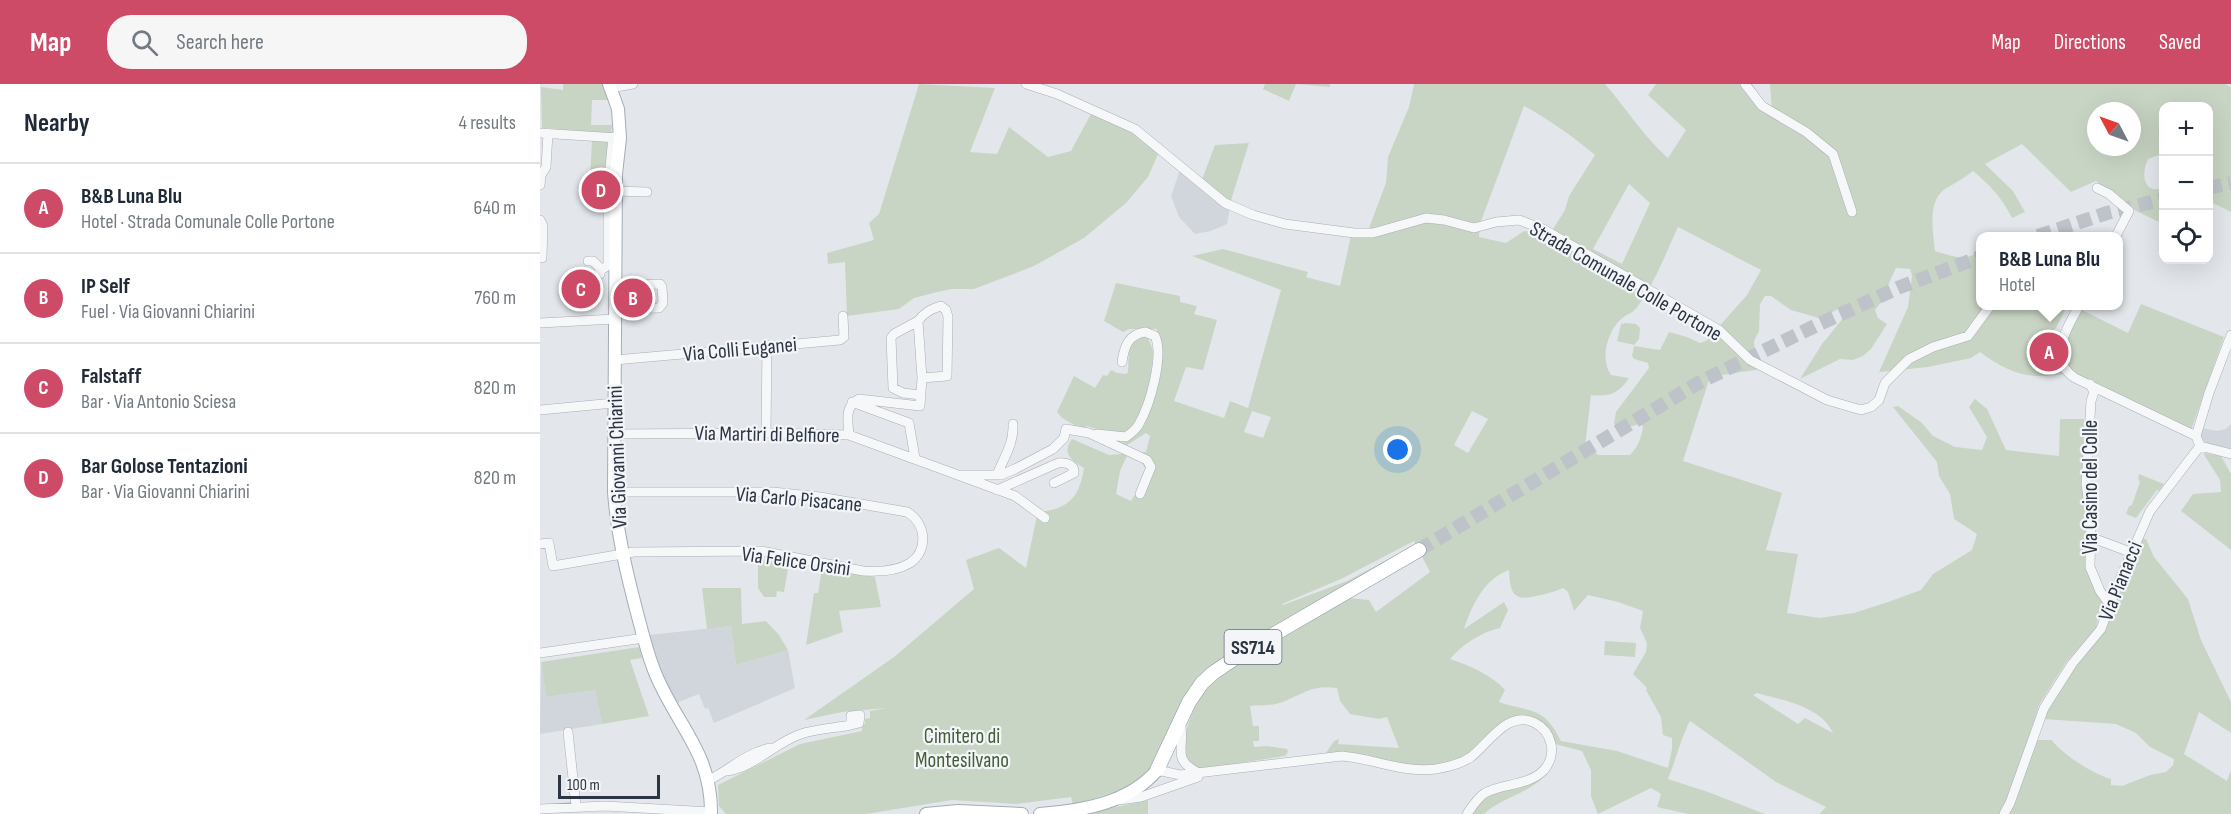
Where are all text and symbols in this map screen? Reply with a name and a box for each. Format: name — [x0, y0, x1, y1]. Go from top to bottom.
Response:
search box — [107, 15, 527, 69]
text: Map — [30, 26, 71, 59]
icon: search — [128, 26, 161, 59]
text: Search here — [176, 29, 264, 56]
text: Map — [1991, 30, 2021, 55]
text: Directions — [2054, 30, 2126, 55]
text: Saved — [2159, 30, 2201, 55]
north arrow — [2087, 102, 2141, 156]
map controls — [2159, 102, 2213, 264]
button: + — [2159, 102, 2213, 156]
text: Nearby — [24, 108, 90, 139]
text: 4 results — [459, 111, 516, 135]
button: − — [2159, 156, 2213, 210]
pin: D — [582, 168, 620, 212]
text: B&B Luna Blu — [81, 183, 182, 210]
text: A — [39, 196, 48, 220]
text: 640 m — [474, 196, 516, 220]
text: Hotel · Strada Comunale Colle Portone — [81, 210, 335, 234]
button: locate — [2159, 210, 2213, 264]
street label: Strada Comunale Colle Portone — [1525, 216, 1726, 347]
popup — [1976, 232, 2123, 310]
text: B&B Luna Blu — [1999, 246, 2100, 273]
pin: C — [562, 266, 600, 312]
text: IP Self — [81, 273, 130, 300]
text: Hotel — [1999, 273, 2035, 297]
pin: B — [614, 276, 652, 320]
text: B — [39, 286, 48, 310]
text: 760 m — [474, 286, 516, 310]
text: Fuel · Via Giovanni Chiarini — [81, 300, 255, 324]
pin: A — [2030, 330, 2068, 374]
street label: Via Colli Euganei — [682, 332, 798, 367]
text: Falstaff — [81, 363, 141, 390]
text: C — [38, 376, 49, 400]
text: 820 m — [474, 376, 516, 400]
street label: Via Giovanni Chiarini — [603, 385, 632, 529]
text: Bar · Via Antonio Sciesa — [81, 390, 236, 414]
street label: Via Casino del Colle — [2078, 420, 2103, 554]
street label: Via Martiri di Belfiore — [694, 421, 840, 448]
your location — [1383, 435, 1412, 464]
text: Bar Golose Tentazioni — [81, 453, 248, 480]
text: D — [38, 466, 49, 490]
text: 820 m — [474, 466, 516, 490]
text: Bar · Via Giovanni Chiarini — [81, 480, 250, 504]
street label: Via Carlo Pisacane — [735, 482, 863, 517]
street label: Via Pianacci — [2093, 538, 2148, 625]
street label: Via Felice Orsini — [740, 541, 852, 582]
road number: SS714 — [1224, 630, 1282, 664]
park label: Cimitero di Montesilvano — [915, 724, 1009, 773]
scale bar — [558, 772, 660, 800]
text: 100 m — [567, 776, 600, 795]

